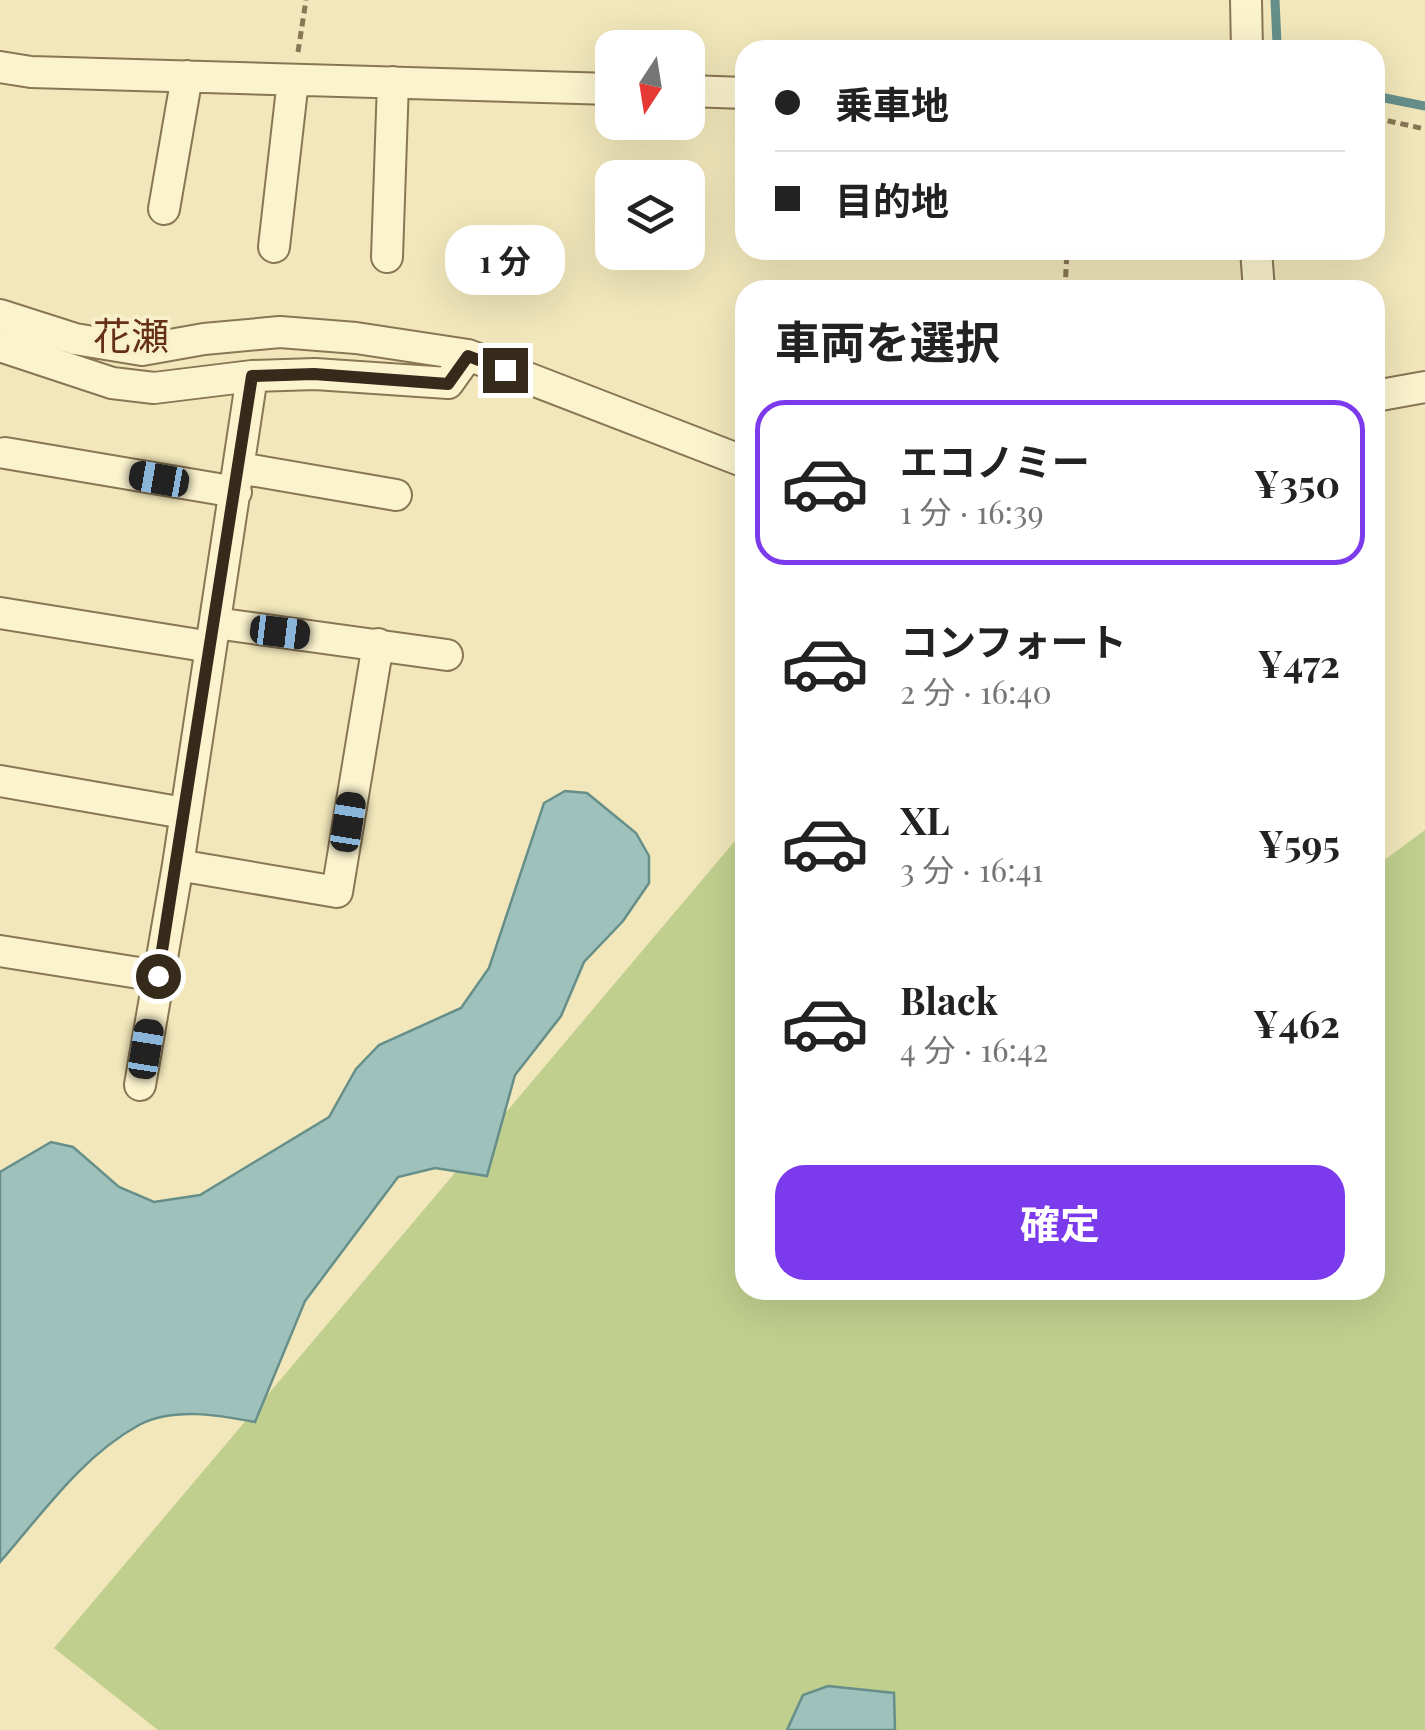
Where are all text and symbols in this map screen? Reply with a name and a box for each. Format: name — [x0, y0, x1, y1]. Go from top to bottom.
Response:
north arrow — [595, 30, 705, 140]
map controls — [595, 30, 705, 270]
text: 乗車地 — [835, 78, 949, 129]
button: layers — [595, 160, 705, 270]
text: 目的地 — [835, 174, 949, 225]
callout: 1 分 — [445, 225, 565, 295]
text: 1 分 — [479, 238, 531, 281]
district label: 花瀬 — [93, 309, 169, 360]
text: 車両を選択 — [775, 310, 1000, 370]
route end — [483, 348, 528, 393]
text: エコノミー — [900, 435, 1090, 486]
icon: car — [780, 438, 870, 528]
text: ¥350 — [1254, 457, 1340, 508]
car — [127, 459, 191, 499]
text: 1 分 · 16:39 — [900, 489, 1044, 532]
car — [248, 613, 312, 651]
text: コンフォート — [900, 615, 1127, 666]
icon: car — [780, 618, 870, 708]
text: ¥472 — [1257, 637, 1340, 688]
text: 2 分 · 16:40 — [900, 669, 1052, 712]
car — [328, 790, 368, 854]
text: XL — [900, 794, 949, 845]
icon: car — [780, 798, 870, 888]
text: ¥595 — [1258, 817, 1340, 868]
text: 3 分 · 16:41 — [900, 847, 1043, 890]
route start — [136, 954, 181, 999]
text: Black — [900, 974, 998, 1025]
icon: car — [780, 978, 870, 1068]
text: ¥462 — [1253, 997, 1340, 1048]
car — [126, 1017, 166, 1081]
text: 4 分 · 16:42 — [900, 1027, 1048, 1070]
button: 確定 — [775, 1165, 1345, 1280]

